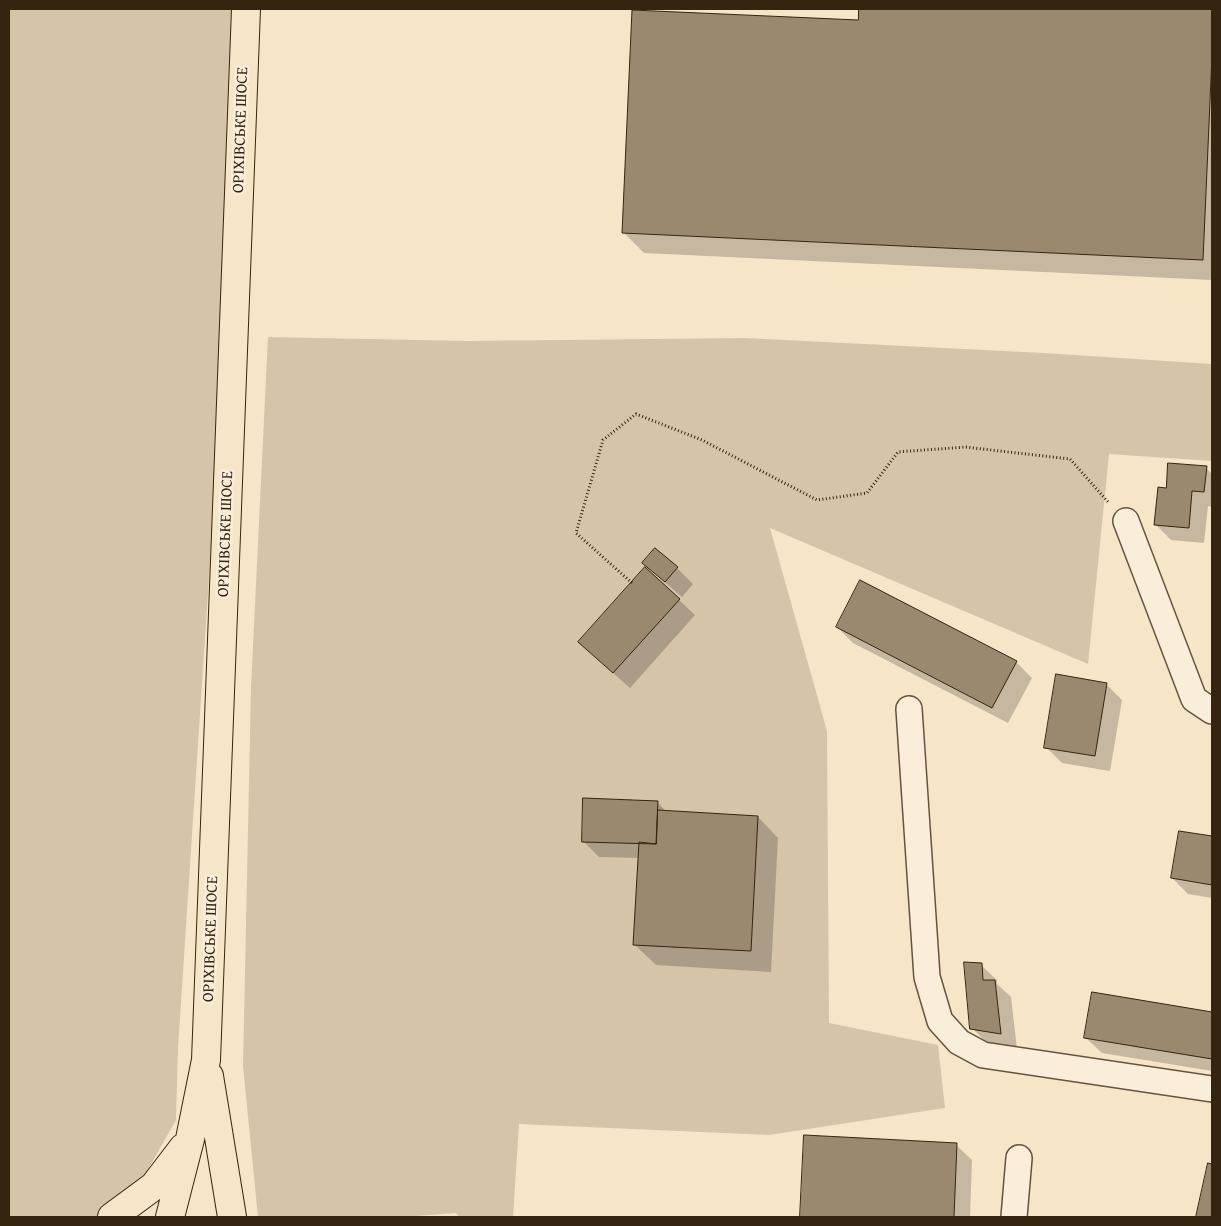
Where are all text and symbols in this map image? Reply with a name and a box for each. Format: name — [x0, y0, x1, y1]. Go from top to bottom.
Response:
street label: ОРІХІВСЬКЕ ШОСЕ — [229, 67, 253, 193]
street label: ОРІХІВСЬКЕ ШОСЕ — [214, 471, 238, 597]
street label: ОРІХІВСЬКЕ ШОСЕ — [199, 876, 223, 1002]

